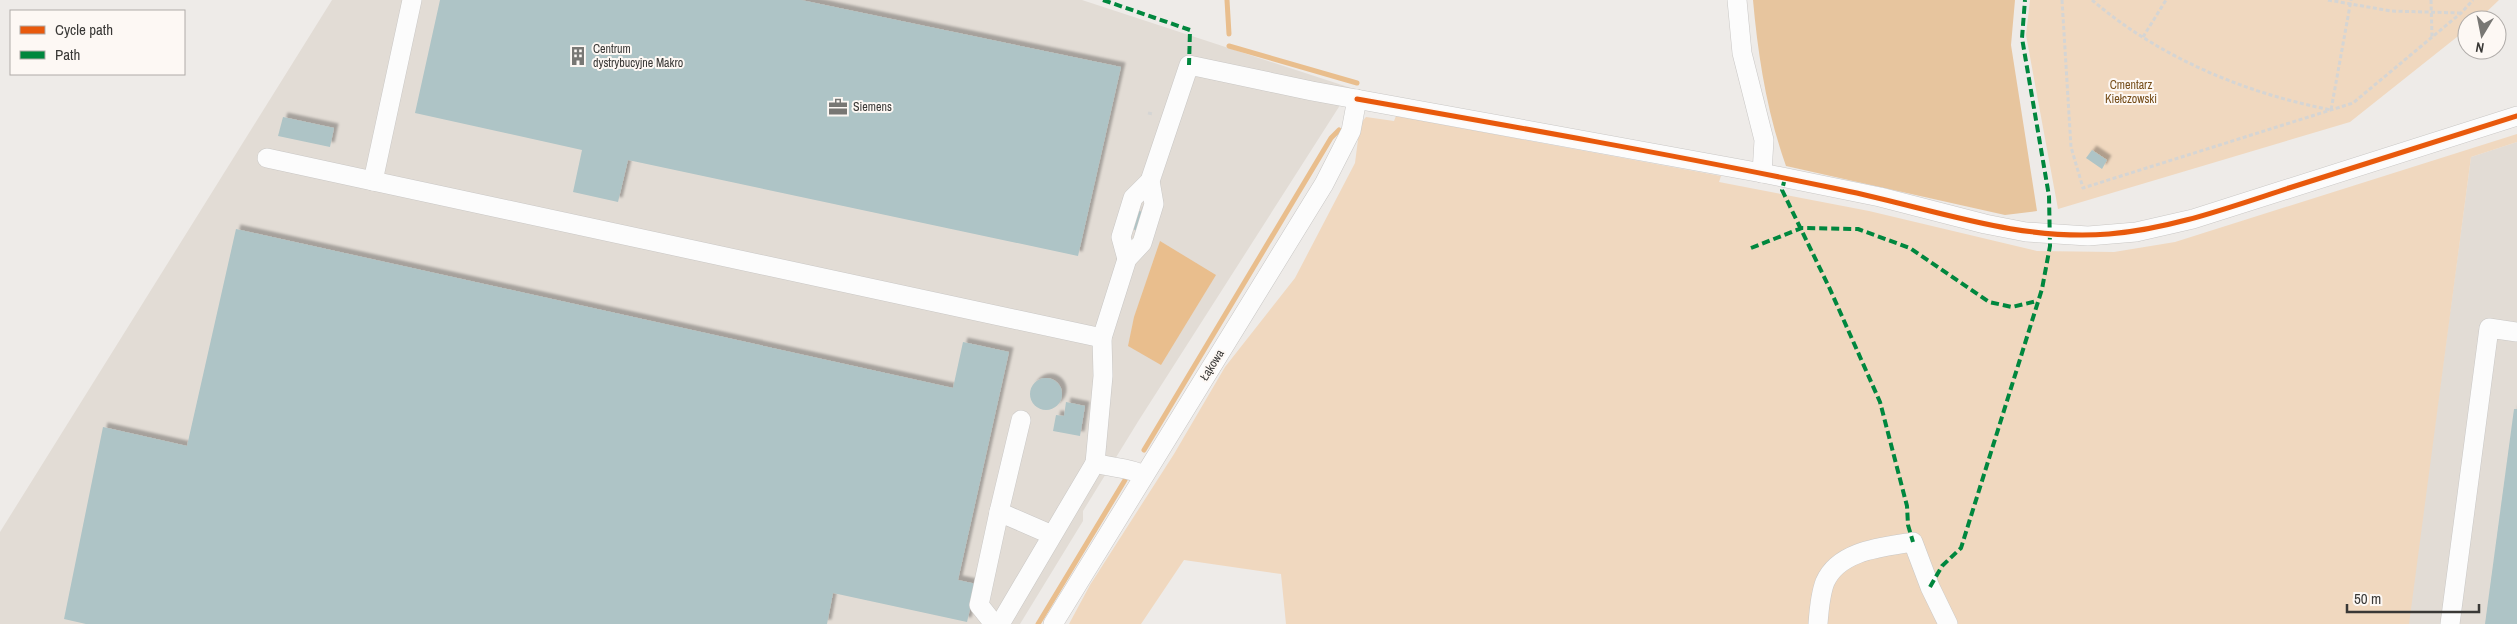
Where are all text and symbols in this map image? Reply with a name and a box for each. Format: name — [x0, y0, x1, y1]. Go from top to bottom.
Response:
legend — [10, 10, 185, 75]
north arrow — [2457, 10, 2507, 60]
text: Cycle path — [55, 19, 113, 40]
text: N — [2474, 38, 2485, 57]
place label: Centrum dystrybucyjne Makro — [593, 41, 683, 71]
text: Path — [55, 44, 80, 65]
building icon: Centrum dystrybucyjne Makro — [567, 45, 589, 67]
park label: Cmentarz Kiełczowski — [2105, 77, 2157, 107]
office icon: Siemens — [827, 96, 849, 118]
place label: Siemens — [853, 99, 892, 115]
street label: Łąkowa — [1196, 346, 1228, 384]
scale bar — [2347, 582, 2480, 614]
text: 50 m — [2354, 588, 2381, 609]

